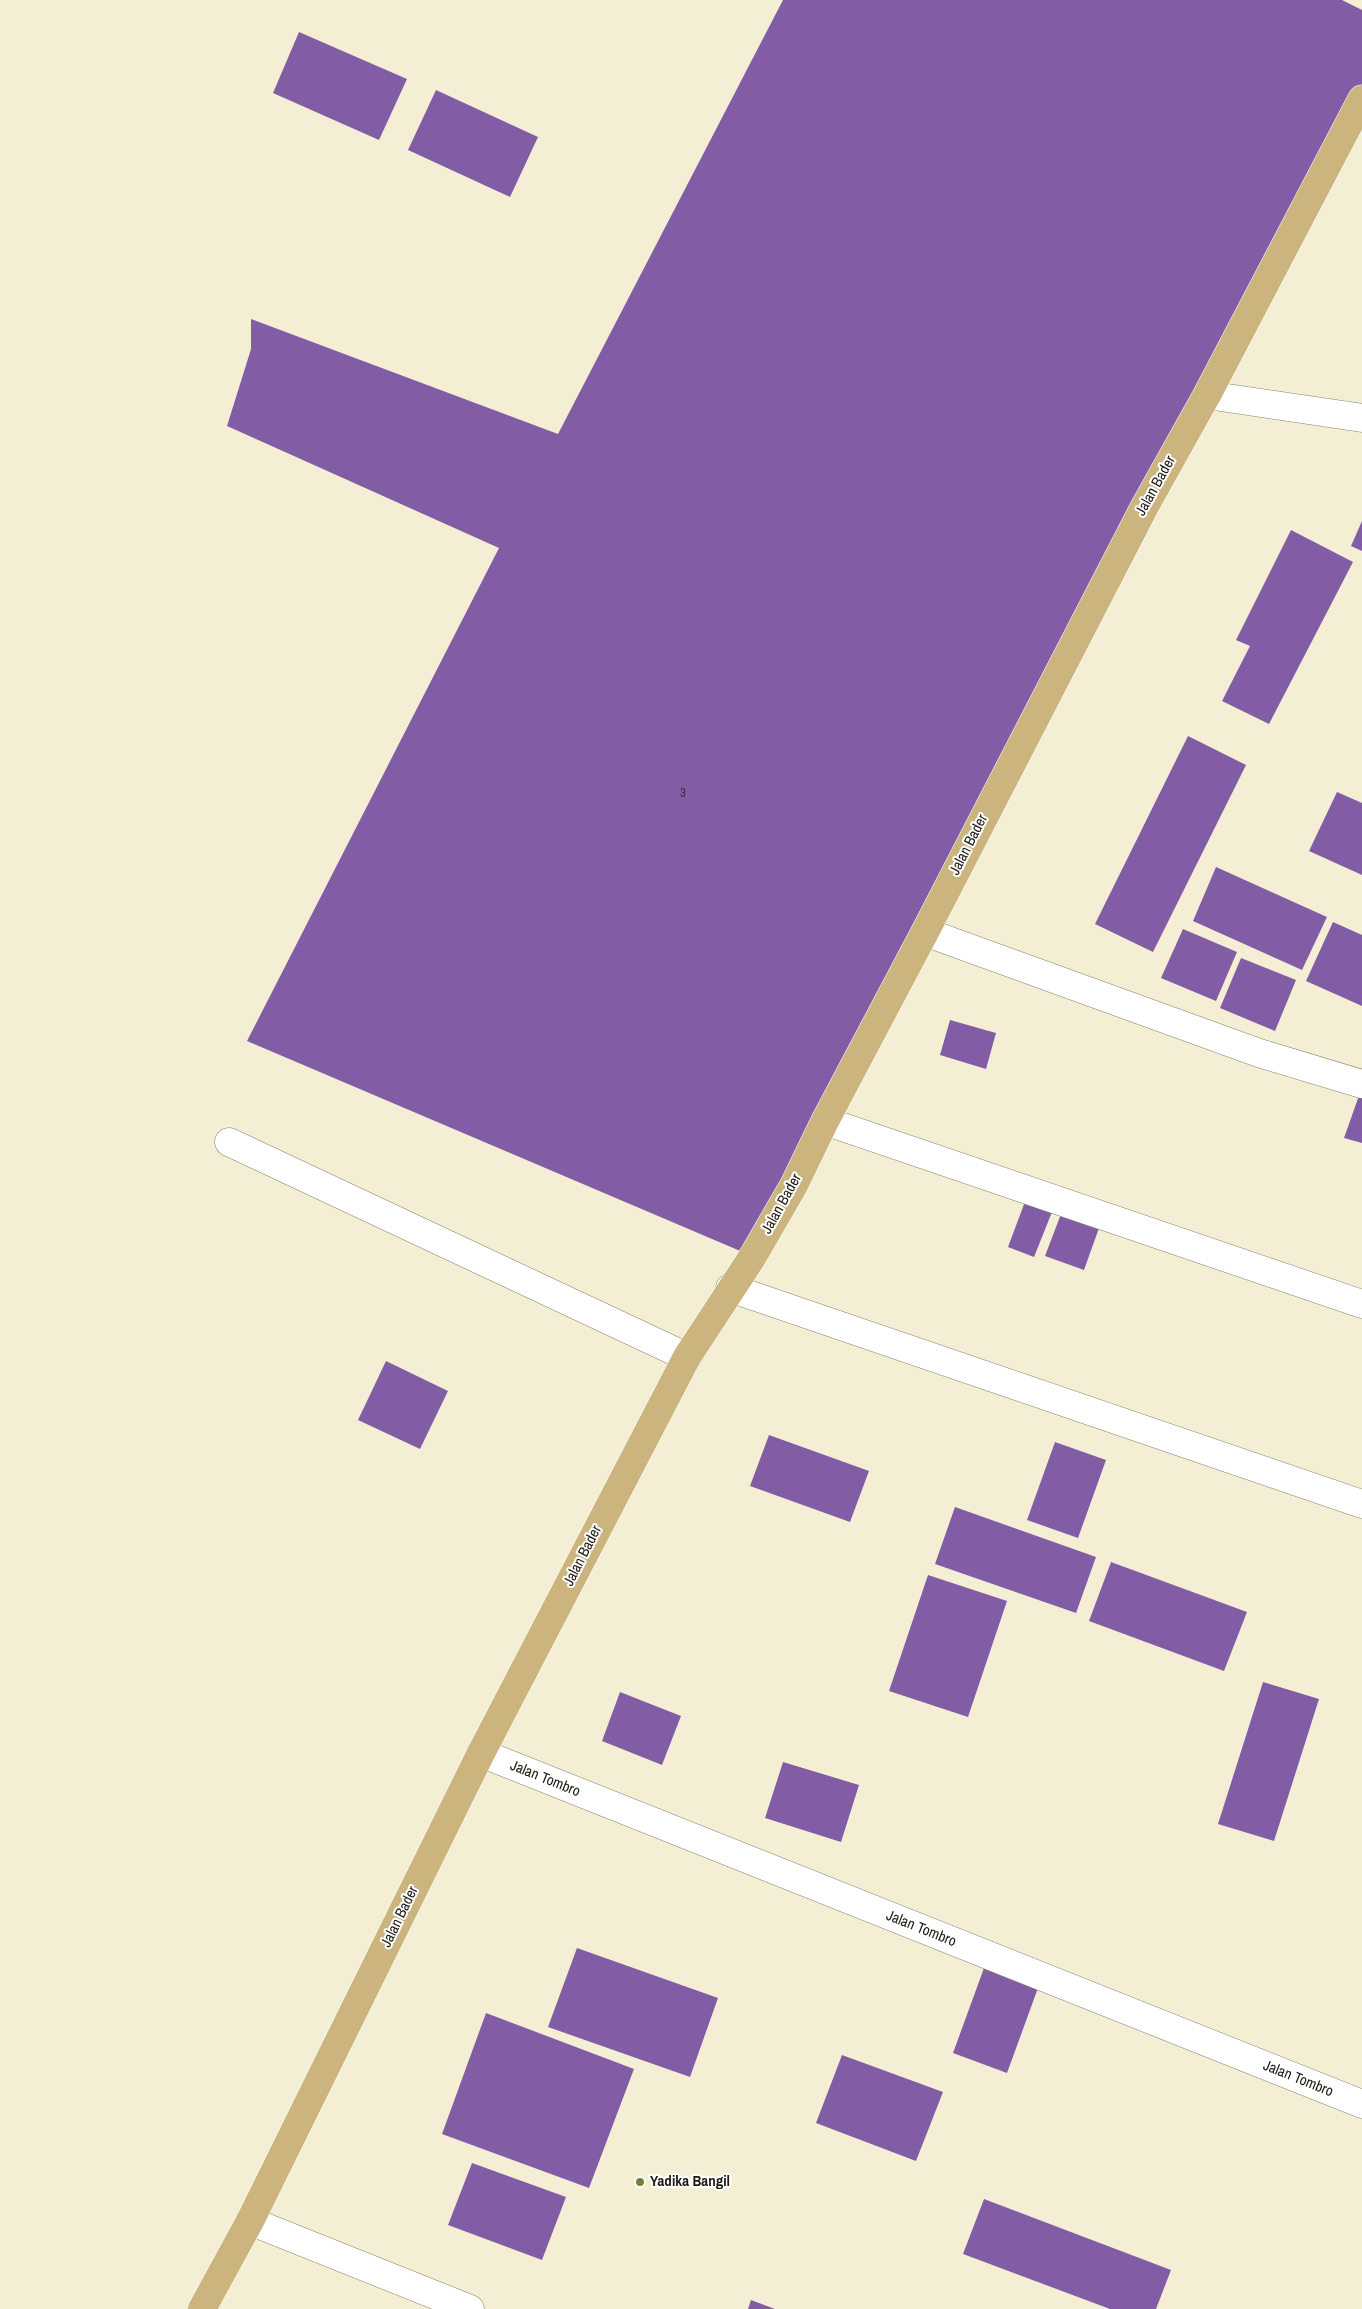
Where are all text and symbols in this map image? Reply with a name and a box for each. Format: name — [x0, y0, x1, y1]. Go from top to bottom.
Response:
street label: Jalan Bader — [1132, 453, 1180, 519]
house number: 3 — [680, 787, 686, 801]
street label: Jalan Bader — [946, 812, 992, 878]
street label: Jalan Bader — [758, 1171, 806, 1237]
street label: Jalan Bader — [560, 1523, 606, 1589]
street label: Jalan Tombro — [507, 1757, 583, 1801]
street label: Jalan Bader — [378, 1884, 422, 1950]
street label: Jalan Tombro — [883, 1907, 959, 1951]
street label: Jalan Tombro — [1260, 2057, 1336, 2101]
place label: Yadika Bangil — [650, 2173, 730, 2191]
marker: Yadika Bangil — [634, 2176, 646, 2188]

